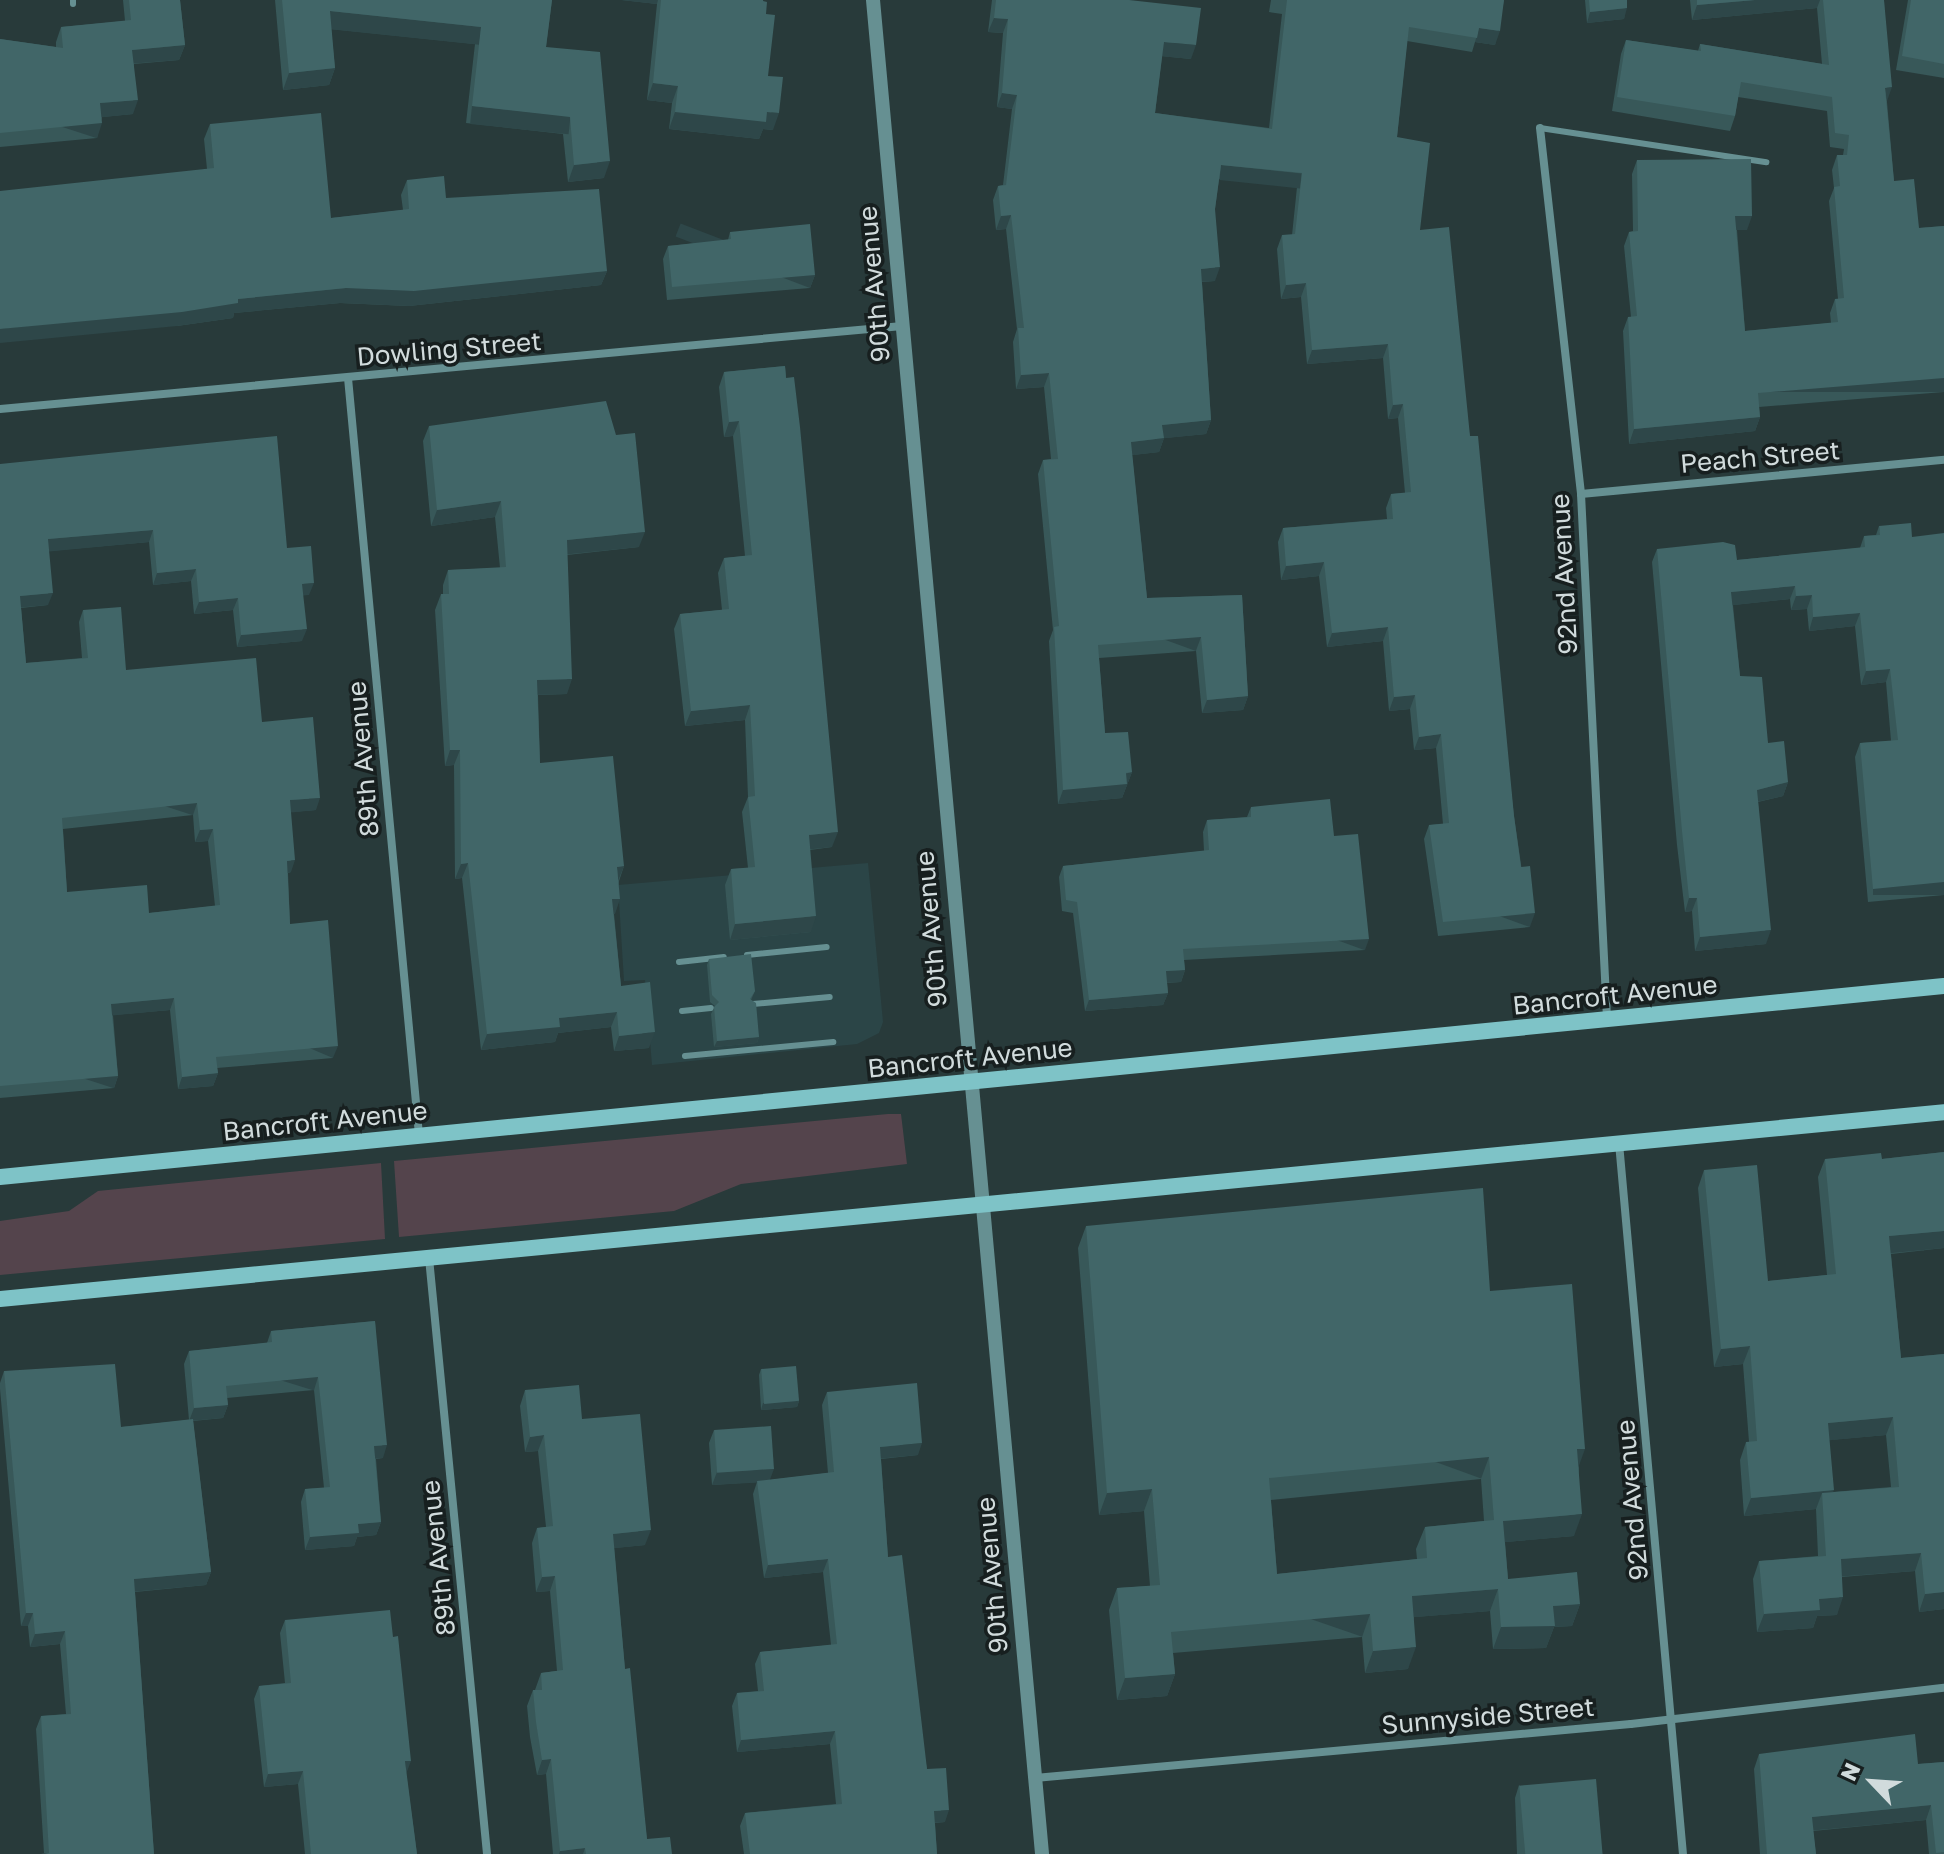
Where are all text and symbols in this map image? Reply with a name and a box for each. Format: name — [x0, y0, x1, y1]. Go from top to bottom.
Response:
street label: 90th Avenue — [852, 205, 896, 363]
street label: Dowling Street — [355, 325, 543, 373]
street label: Peach Street — [1679, 434, 1841, 480]
street label: 92nd Avenue — [1544, 493, 1584, 655]
street label: 89th Avenue — [341, 680, 385, 838]
street label: 90th Avenue — [909, 850, 953, 1008]
street label: Bancroft Avenue — [1511, 969, 1719, 1021]
street label: Bancroft Avenue — [866, 1032, 1074, 1084]
street label: Bancroft Avenue — [221, 1095, 429, 1147]
street label: 92nd Avenue — [1609, 1418, 1655, 1582]
street label: 89th Avenue — [414, 1479, 462, 1637]
street label: 90th Avenue — [970, 1496, 1014, 1654]
street label: Sunnyside Street — [1380, 1691, 1596, 1741]
north arrow — [1832, 1742, 1912, 1822]
text: N — [1834, 1758, 1866, 1785]

